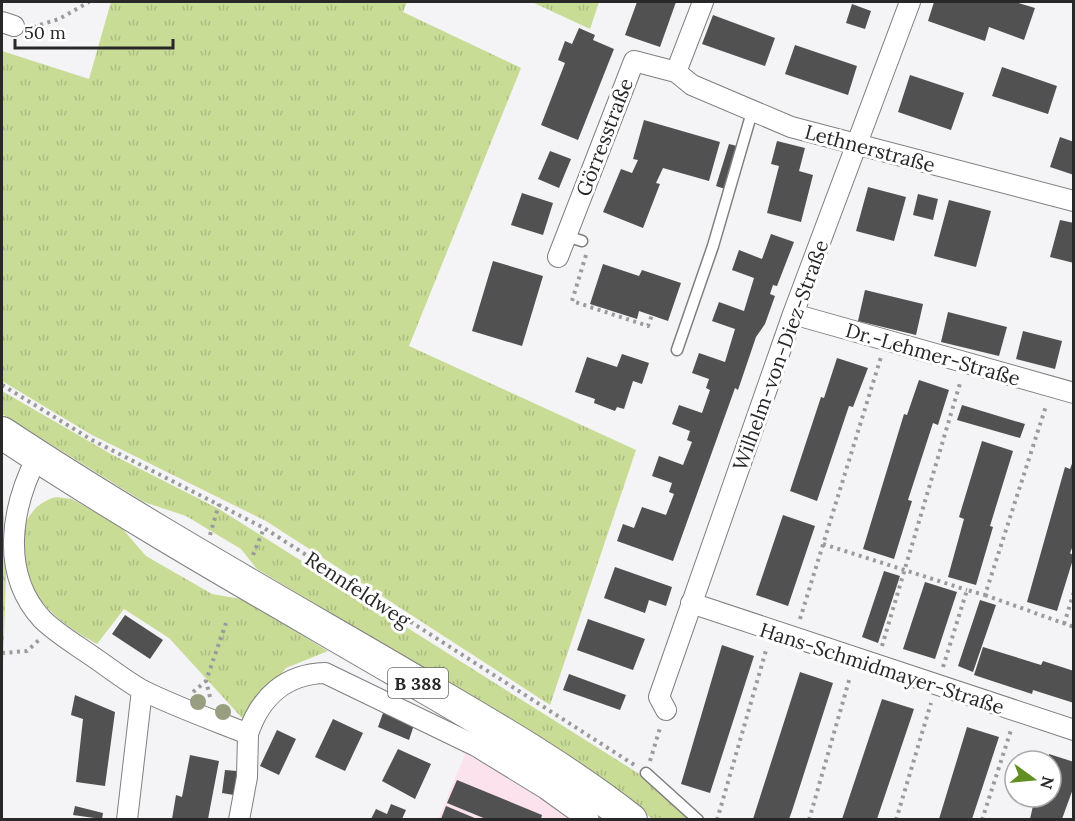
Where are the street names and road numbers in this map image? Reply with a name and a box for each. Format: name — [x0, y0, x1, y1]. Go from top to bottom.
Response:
street label: Görresstraße — [570, 74, 638, 200]
street label: Lethnerstraße — [802, 119, 938, 177]
street label: Wilhelm-von-Diez-Straße — [727, 236, 833, 474]
street label: Dr.-Lehmer-Straße — [843, 317, 1023, 391]
street label: Rennfeldweg — [301, 546, 416, 633]
street label: Hans-Schmidmayer-Straße — [757, 617, 1008, 719]
road number: B 388 — [388, 668, 448, 698]

